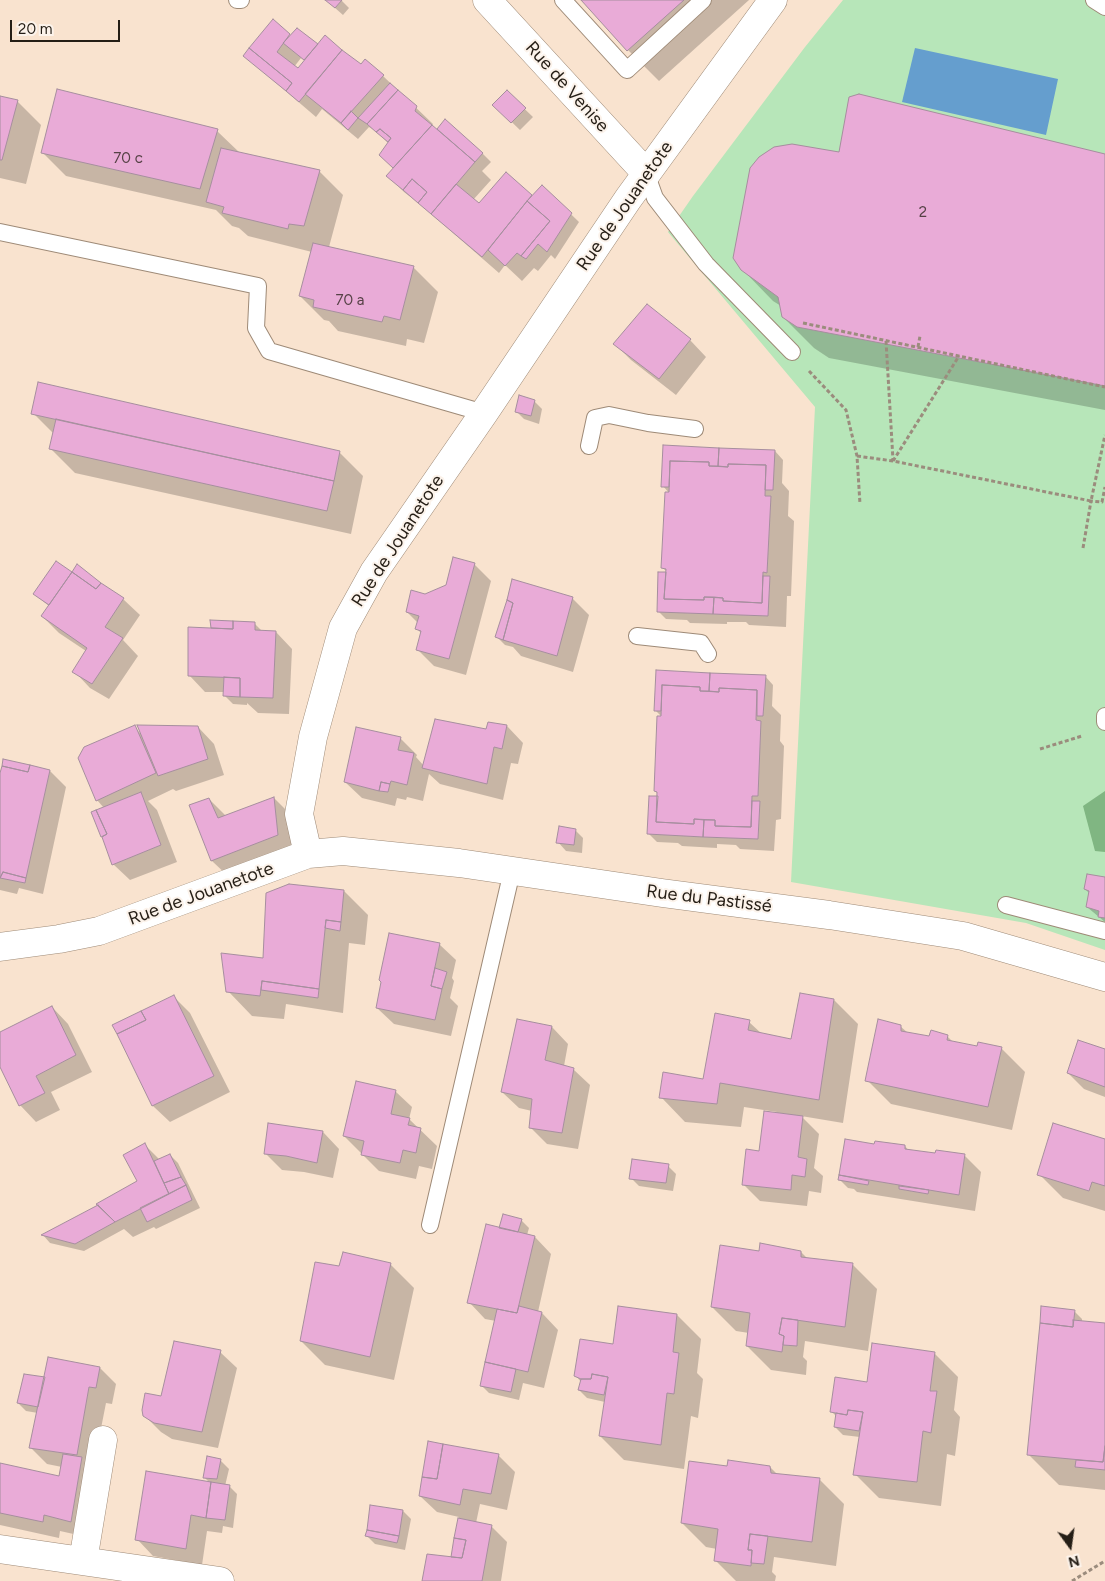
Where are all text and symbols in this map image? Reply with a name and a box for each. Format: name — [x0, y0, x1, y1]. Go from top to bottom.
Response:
scale bar — [12, 10, 122, 42]
text: 20 m — [18, 20, 52, 38]
street label: Rue de Venise — [521, 37, 613, 137]
street label: Rue de Jouanetote — [572, 137, 678, 275]
house number: 70 c — [113, 150, 143, 168]
house number: 2 — [919, 204, 927, 222]
house number: 70 a — [335, 292, 365, 310]
street label: Rue de Jouanetote — [347, 471, 449, 611]
street label: Rue de Jouanetote — [125, 858, 277, 930]
street label: Rue du Pastissé — [645, 881, 773, 917]
north arrow — [1045, 1521, 1095, 1571]
text: N — [1066, 1551, 1081, 1571]

